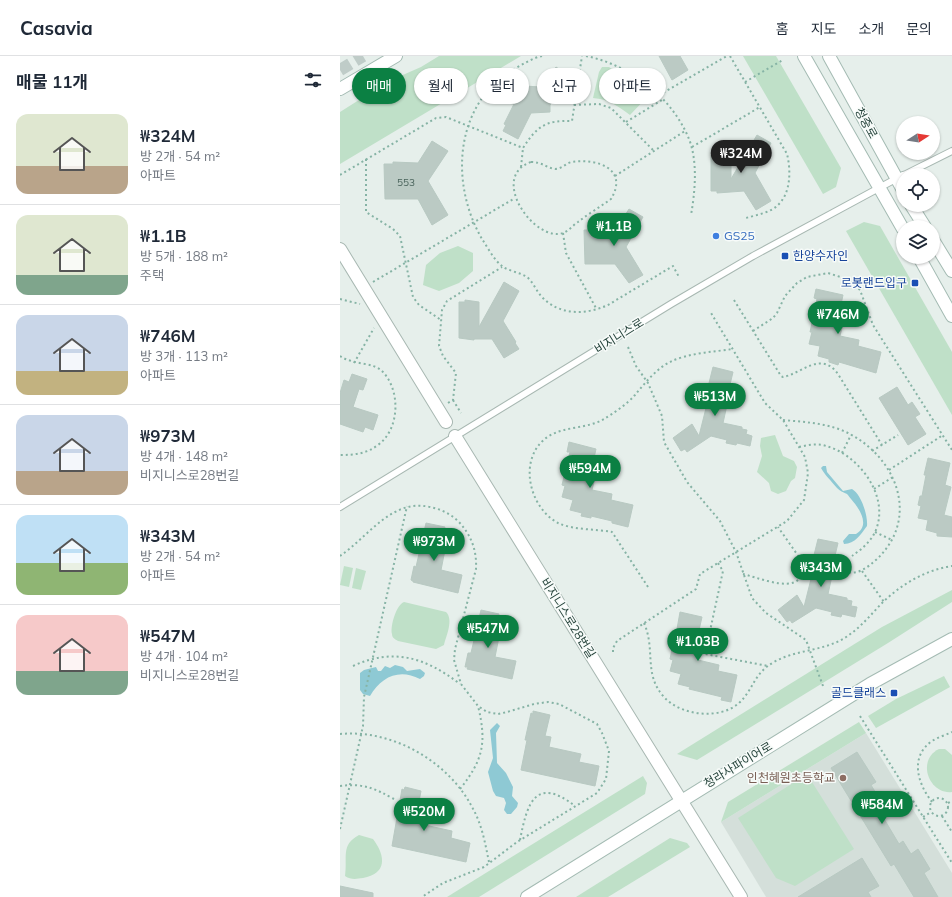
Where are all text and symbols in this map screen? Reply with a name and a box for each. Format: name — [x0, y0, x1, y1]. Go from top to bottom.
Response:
text: Casavia — [20, 16, 93, 40]
text: 홈 — [776, 20, 789, 38]
text: 지도 — [811, 20, 836, 38]
text: 소개 — [858, 20, 884, 38]
text: 문의 — [906, 20, 932, 38]
chip: 매매 — [352, 68, 406, 104]
chip: 월세 — [414, 68, 468, 104]
chip: 필터 — [476, 68, 529, 104]
chip: 신규 — [537, 68, 591, 104]
chip: 아파트 — [599, 68, 666, 104]
icon: filters — [302, 69, 324, 91]
text: 매물 11개 — [16, 71, 88, 92]
street label: 청중로 — [852, 105, 881, 141]
north arrow — [896, 116, 940, 160]
map controls — [896, 116, 940, 264]
text: ₩324M — [140, 125, 196, 146]
icon: home — [48, 130, 96, 178]
pin: ₩324M — [713, 140, 769, 174]
text: ₩324M — [720, 145, 762, 161]
text: 방 2개 · 54 m² — [140, 148, 220, 164]
text: 아파트 — [140, 167, 176, 183]
button: locate — [896, 168, 940, 212]
house number: 553 — [397, 176, 415, 189]
pin: ₩1.1B — [586, 213, 642, 247]
text: ₩1.1B — [596, 218, 632, 234]
button: layers — [896, 220, 940, 264]
text: ₩1.1B — [140, 225, 187, 246]
place label: GS25 — [724, 228, 755, 243]
icon: home — [48, 231, 96, 279]
marker: GS25 — [711, 231, 721, 241]
text: 방 5개 · 188 m² — [140, 248, 228, 264]
place label: 한양수자인 — [793, 248, 848, 263]
marker: 한양수자인 — [780, 251, 790, 261]
text: 주택 — [140, 267, 164, 283]
place label: 로봇랜드입구 — [841, 275, 907, 290]
marker: 로봇랜드입구 — [910, 278, 920, 288]
pin: ₩746M — [810, 301, 866, 335]
text: ₩746M — [817, 306, 859, 322]
street label: 비지니스로 — [591, 315, 646, 357]
text: ₩746M — [140, 325, 196, 346]
icon: home — [48, 331, 96, 379]
text: 방 3개 · 113 m² — [140, 348, 228, 364]
text: 아파트 — [140, 367, 176, 383]
pin: ₩513M — [687, 383, 743, 417]
text: ₩513M — [694, 388, 736, 404]
text: ₩973M — [140, 425, 196, 446]
icon: home — [48, 431, 96, 479]
text: 방 4개 · 148 m² — [140, 448, 228, 464]
pin: ₩594M — [562, 455, 618, 489]
text: ₩594M — [569, 460, 611, 476]
text: 비지니스로28번길 — [140, 467, 239, 483]
text: ₩343M — [140, 525, 196, 546]
pin: ₩973M — [406, 528, 462, 562]
icon: home — [48, 531, 96, 579]
text: ₩973M — [413, 533, 455, 549]
text: 방 2개 · 54 m² — [140, 548, 220, 564]
pin: ₩343M — [793, 554, 849, 588]
text: ₩343M — [800, 559, 842, 575]
text: 아파트 — [140, 567, 176, 583]
street label: 비지니스로28번길 — [538, 575, 599, 661]
pin: ₩547M — [460, 615, 516, 649]
text: ₩547M — [467, 620, 509, 636]
text: ₩547M — [140, 625, 196, 646]
pin: ₩1.03B — [665, 628, 731, 662]
icon: home — [48, 631, 96, 679]
text: ₩1.03B — [676, 633, 720, 649]
text: 방 4개 · 104 m² — [140, 648, 228, 664]
text: 비지니스로28번길 — [140, 667, 239, 683]
place label: 골드클래스 — [831, 685, 886, 700]
marker: 골드클래스 — [889, 688, 899, 698]
street label: 청라사파이어로 — [701, 738, 775, 791]
place label: 인천혜원초등학교 — [747, 770, 835, 785]
marker: 인천혜원초등학교 — [838, 773, 848, 783]
pin: ₩584M — [854, 791, 910, 825]
text: ₩584M — [861, 796, 903, 812]
pin: ₩520M — [396, 798, 452, 832]
text: ₩520M — [403, 803, 445, 819]

